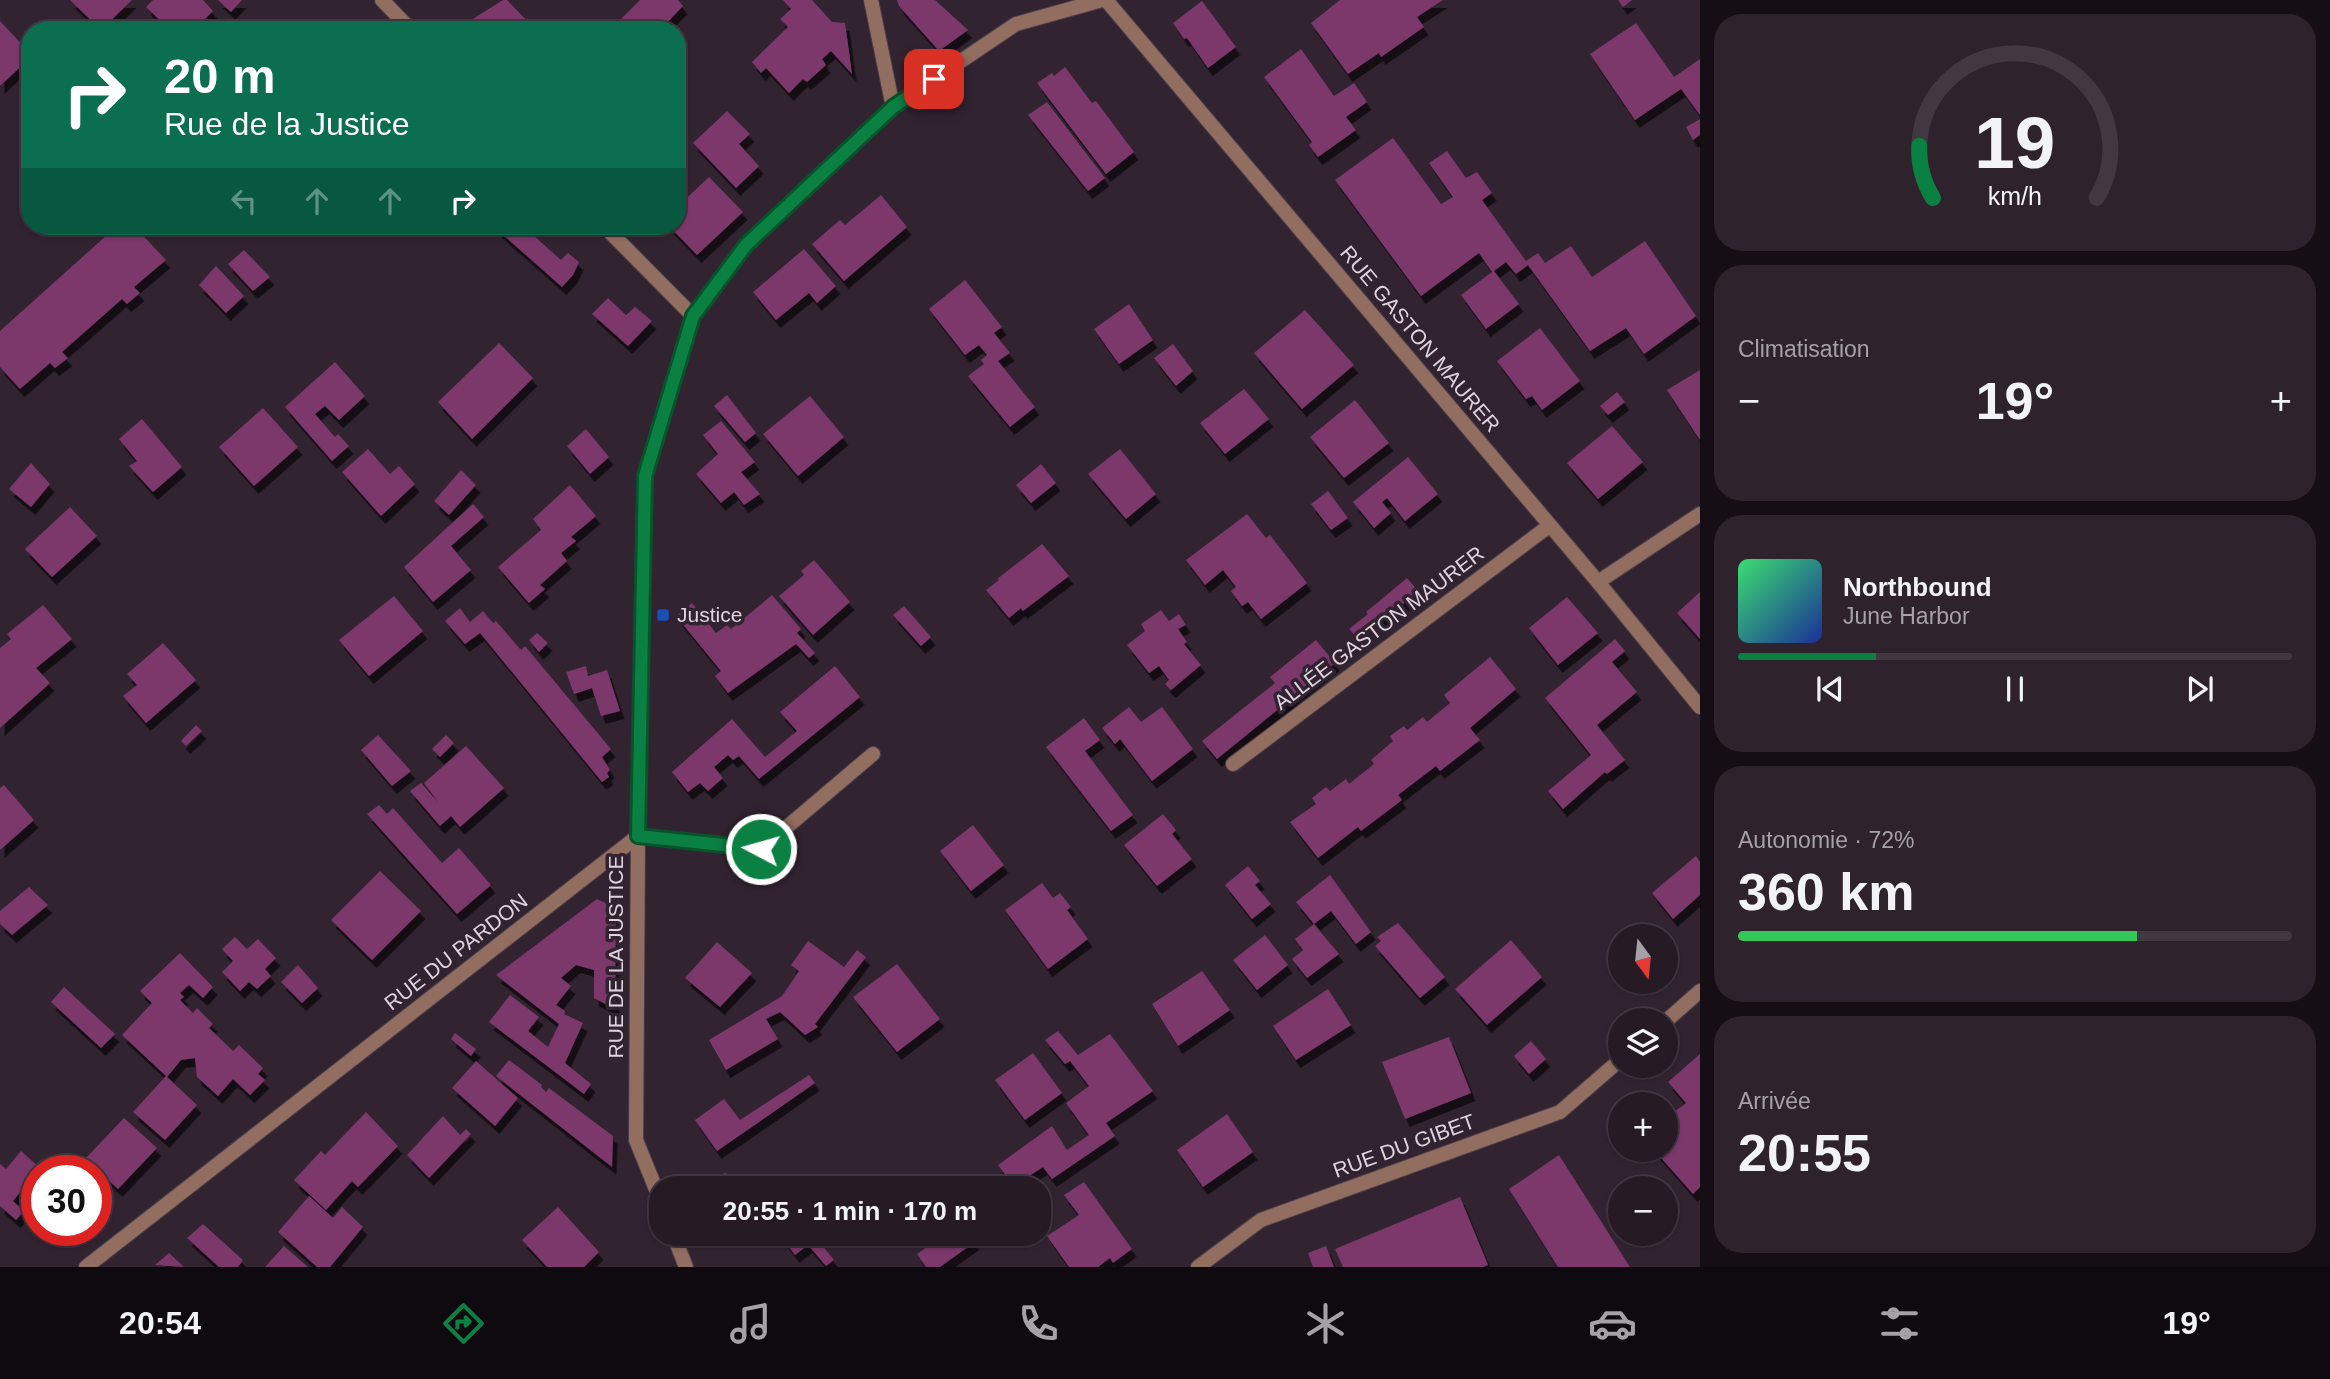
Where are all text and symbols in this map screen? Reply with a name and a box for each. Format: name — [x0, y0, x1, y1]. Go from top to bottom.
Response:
icon: right — [49, 49, 140, 140]
text: 20 m — [164, 49, 276, 103]
pin — [904, 49, 964, 109]
icon: arrive — [915, 60, 953, 98]
text: 19 — [1975, 103, 2055, 184]
text: Rue de la Justice — [164, 106, 409, 142]
icon: left — [225, 182, 263, 220]
icon: ahead — [298, 182, 336, 220]
icon: ahead — [371, 182, 409, 220]
icon: right — [444, 182, 482, 220]
text: km/h — [1988, 182, 2042, 210]
street label: RUE GASTON MAURER — [1336, 241, 1505, 436]
text: Climatisation — [1738, 336, 1870, 362]
text: 19° — [1976, 372, 2054, 430]
text: − — [1738, 380, 1760, 422]
text: + — [2270, 380, 2292, 422]
street label: ALLÉE GASTON MAURER — [1269, 541, 1488, 714]
text: Northbound — [1843, 572, 1992, 602]
place label: Justice — [677, 603, 742, 626]
text: June Harbor — [1843, 603, 1970, 629]
marker: Justice — [655, 607, 671, 623]
icon: previous — [1811, 670, 1849, 708]
icon: pause — [1996, 670, 2034, 708]
icon: next — [2181, 670, 2219, 708]
position arrow — [724, 812, 798, 886]
text: Autonomie · 72% — [1738, 827, 1914, 853]
street label: RUE DE LA JUSTICE — [604, 855, 627, 1059]
text: 360 km — [1738, 863, 1914, 921]
street label: RUE DU PARDON — [380, 889, 532, 1014]
north arrow — [1608, 924, 1678, 994]
map controls — [1608, 924, 1678, 1246]
button: layers — [1608, 1008, 1678, 1078]
text: Arrivée — [1738, 1088, 1811, 1114]
button: + — [1608, 1092, 1678, 1162]
street label: RUE DU GIBET — [1330, 1109, 1478, 1182]
text: 20:55 — [1738, 1124, 1871, 1182]
speed limit sign: 30 — [21, 1155, 112, 1246]
button: − — [1608, 1176, 1678, 1246]
text: 20:55 · 1 min · 170 m — [723, 1196, 977, 1226]
icon: directions — [439, 1299, 488, 1348]
icon: music — [726, 1299, 775, 1348]
icon: phone — [1014, 1299, 1063, 1348]
icon: climate — [1301, 1299, 1350, 1348]
icon: car — [1588, 1299, 1637, 1348]
icon: filters — [1875, 1299, 1924, 1348]
text: 20:54 — [119, 1305, 201, 1341]
text: 19° — [2162, 1305, 2211, 1341]

